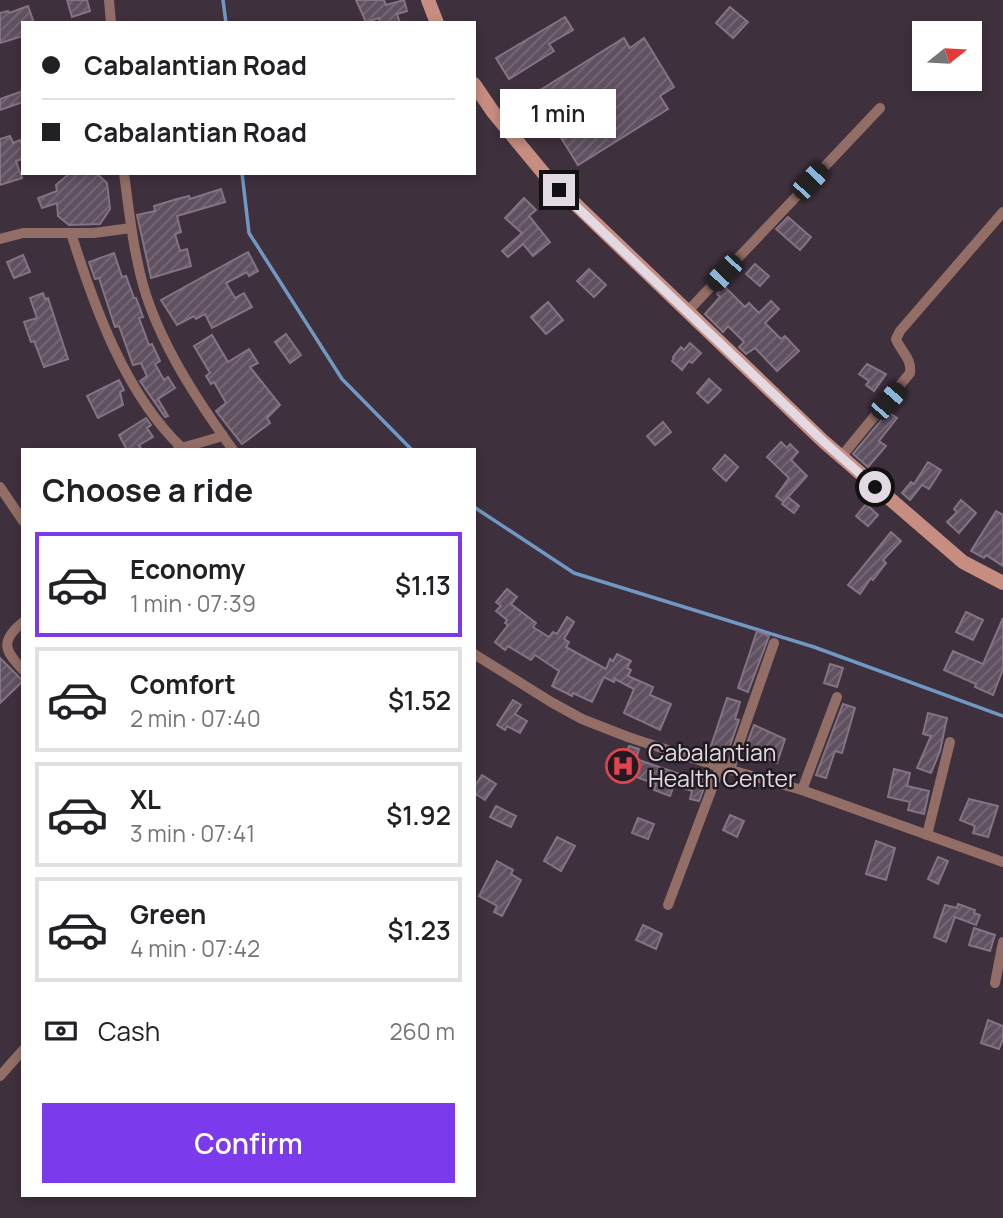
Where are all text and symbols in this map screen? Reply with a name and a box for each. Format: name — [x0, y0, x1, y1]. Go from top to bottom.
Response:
north arrow — [912, 21, 982, 91]
map controls — [912, 21, 982, 91]
text: Cabalantian Road — [84, 47, 307, 83]
callout: 1 min — [501, 88, 617, 138]
text: 1 min — [531, 97, 585, 129]
text: Cabalantian Road — [84, 114, 307, 150]
car — [788, 158, 833, 204]
route end — [543, 174, 575, 206]
car — [702, 250, 747, 296]
car — [867, 378, 910, 424]
text: Choose a ride — [42, 468, 253, 512]
route start — [859, 471, 891, 503]
text: Economy — [130, 551, 245, 587]
icon: car — [46, 553, 109, 616]
text: $1.13 — [395, 567, 451, 603]
text: 1 min · 07:39 — [130, 587, 256, 619]
text: Comfort — [130, 666, 236, 702]
icon: car — [46, 668, 109, 731]
text: $1.52 — [388, 682, 451, 718]
text: 2 min · 07:40 — [130, 702, 261, 734]
place label: Cabalantian Health Center — [648, 736, 796, 794]
hospital icon: Cabalantian Health Center — [604, 747, 642, 785]
text: XL — [130, 781, 161, 817]
icon: car — [46, 783, 109, 846]
text: $1.92 — [386, 797, 451, 833]
text: 3 min · 07:41 — [130, 817, 255, 849]
text: Green — [130, 896, 206, 932]
icon: car — [46, 898, 109, 961]
text: $1.23 — [387, 912, 451, 948]
text: 4 min · 07:42 — [130, 932, 260, 964]
icon: cash — [42, 1012, 80, 1050]
text: Cash — [98, 1013, 160, 1049]
text: 260 m — [389, 1015, 455, 1047]
button: Confirm — [42, 1103, 455, 1183]

